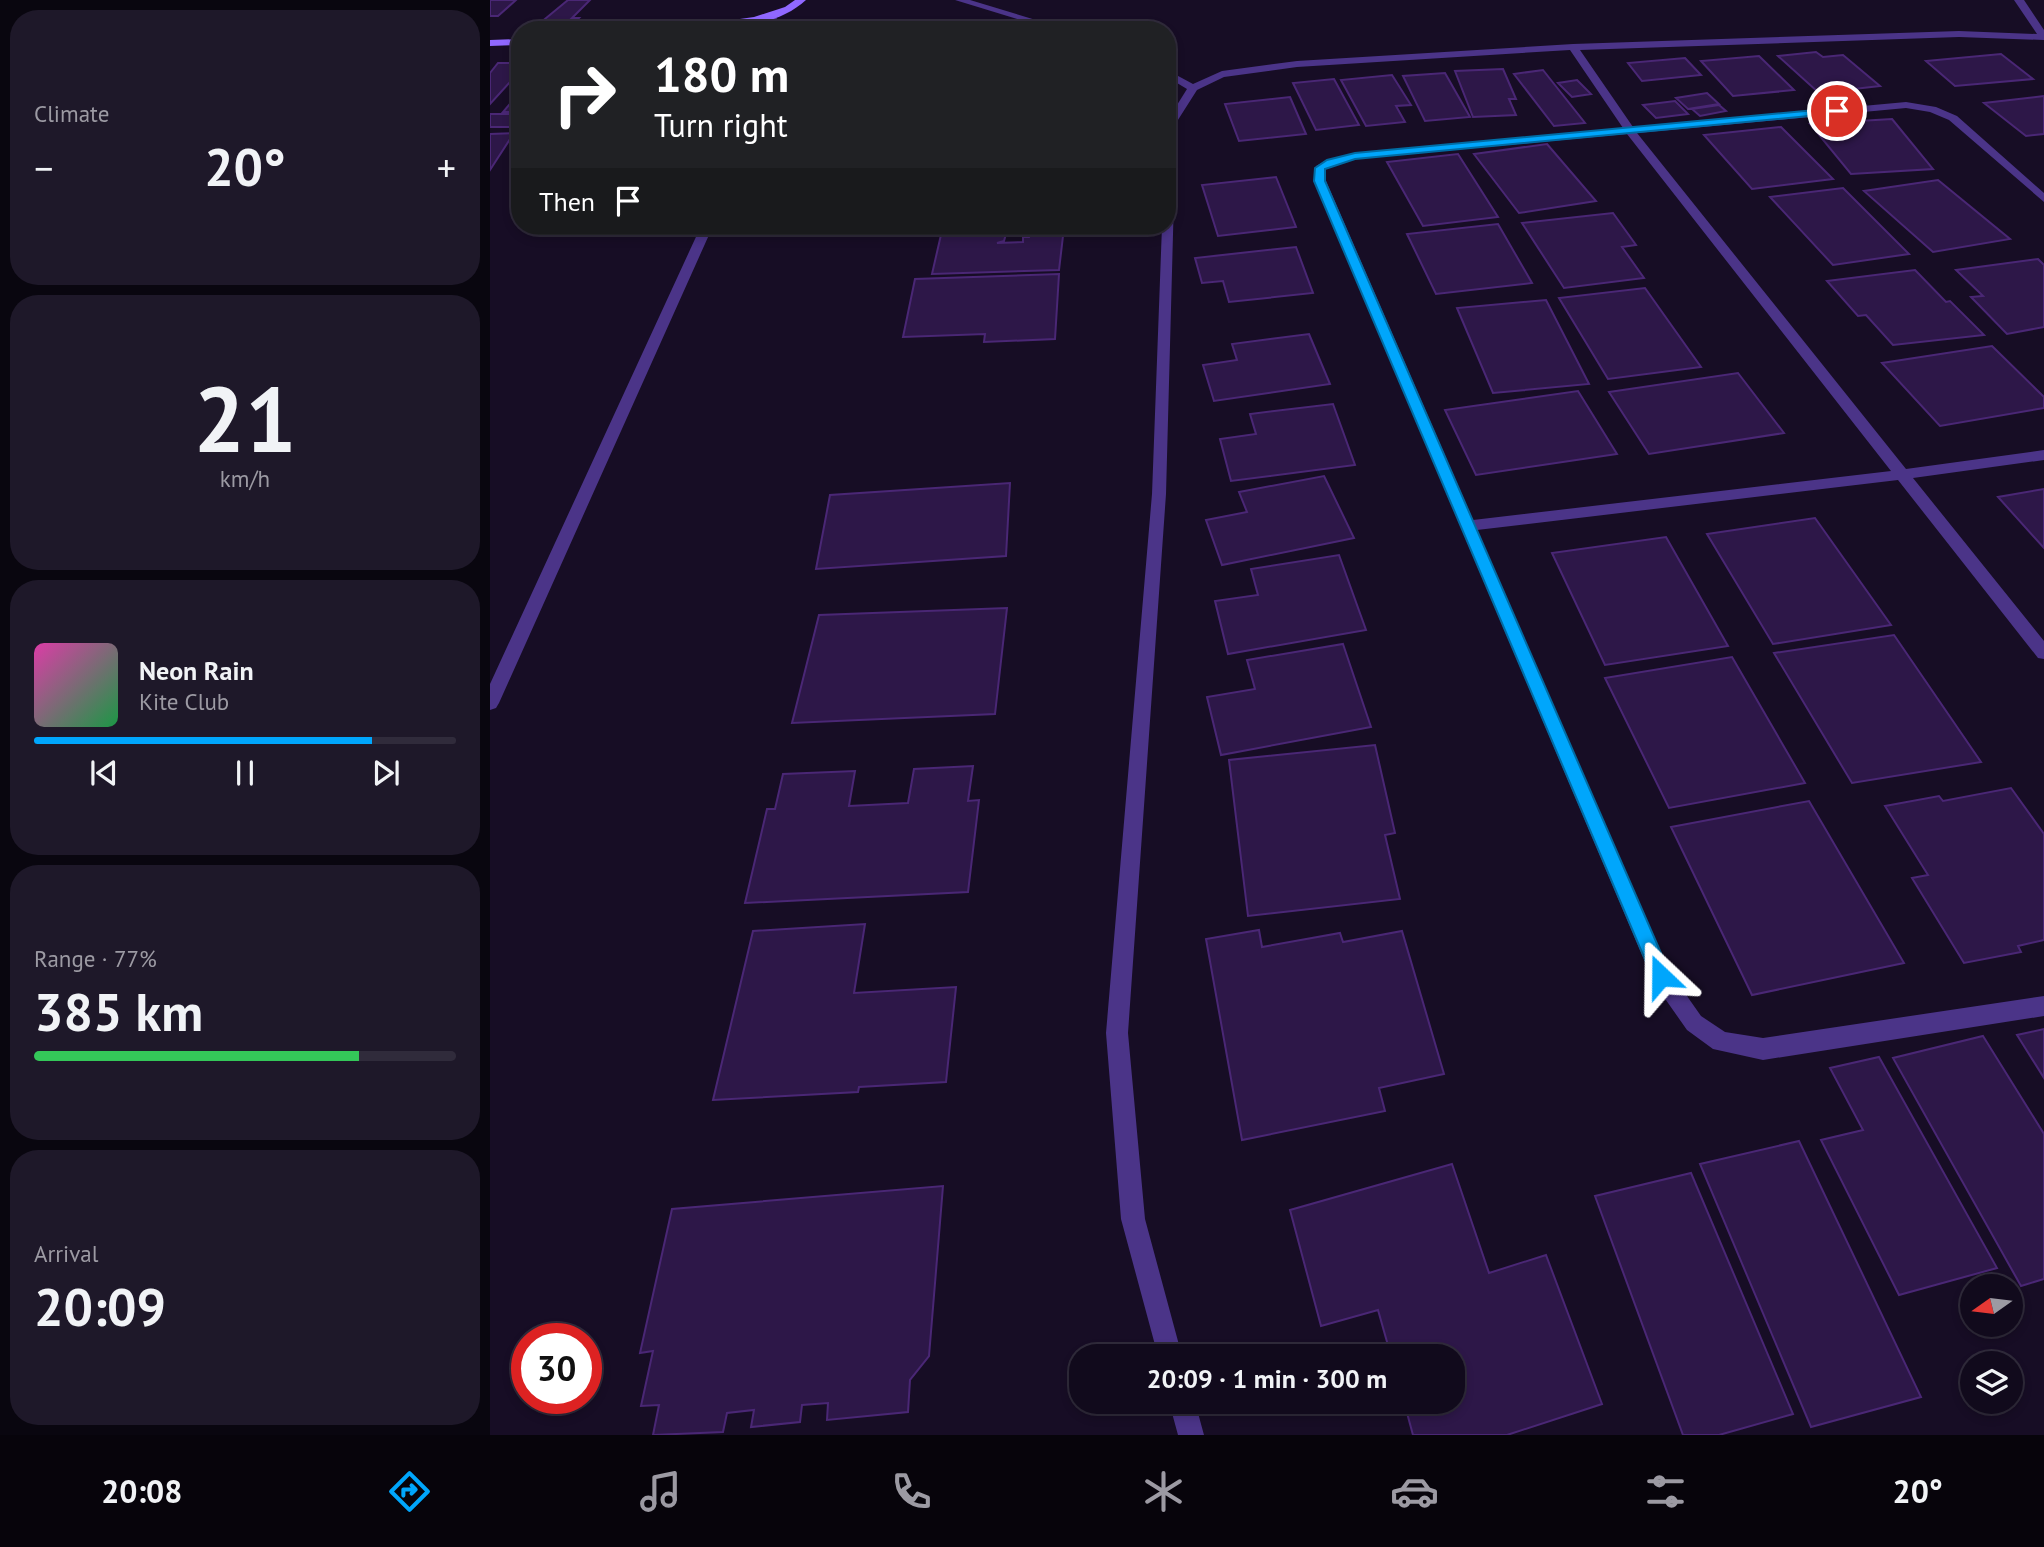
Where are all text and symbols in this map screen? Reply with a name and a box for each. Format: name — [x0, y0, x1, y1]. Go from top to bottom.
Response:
text: 180 m — [654, 42, 789, 106]
icon: right — [539, 49, 630, 140]
pin — [1807, 81, 1867, 141]
icon: arrive — [1818, 92, 1856, 130]
text: Climate — [34, 99, 109, 128]
text: Turn right — [654, 104, 788, 146]
text: 20° — [204, 133, 286, 200]
text: − — [34, 143, 53, 192]
text: + — [437, 143, 456, 192]
icon: arrive — [609, 182, 647, 220]
text: Then — [539, 185, 595, 218]
text: 21 — [193, 359, 297, 477]
text: km/h — [220, 464, 270, 493]
text: Neon Rain — [139, 654, 254, 687]
text: Kite Club — [139, 687, 229, 716]
icon: previous — [85, 754, 123, 792]
icon: pause — [226, 754, 264, 792]
icon: next — [367, 754, 405, 792]
position arrow — [1624, 939, 1698, 1013]
text: Range · 77% — [34, 944, 157, 973]
text: 385 km — [34, 978, 203, 1045]
text: Arrival — [34, 1239, 98, 1268]
text: 20:09 — [34, 1273, 166, 1340]
north arrow — [1960, 1274, 2023, 1337]
map controls — [1960, 1274, 2023, 1414]
speed limit sign: 30 — [511, 1323, 602, 1414]
button: layers — [1960, 1351, 2023, 1414]
text: 20:09 · 1 min · 300 m — [1147, 1362, 1387, 1395]
icon: directions — [385, 1467, 434, 1516]
icon: music — [636, 1467, 685, 1516]
icon: phone — [887, 1467, 936, 1516]
icon: climate — [1139, 1467, 1188, 1516]
icon: car — [1390, 1467, 1439, 1516]
icon: filters — [1641, 1467, 1690, 1516]
text: 20:08 — [101, 1470, 182, 1512]
text: 20° — [1893, 1470, 1943, 1512]

